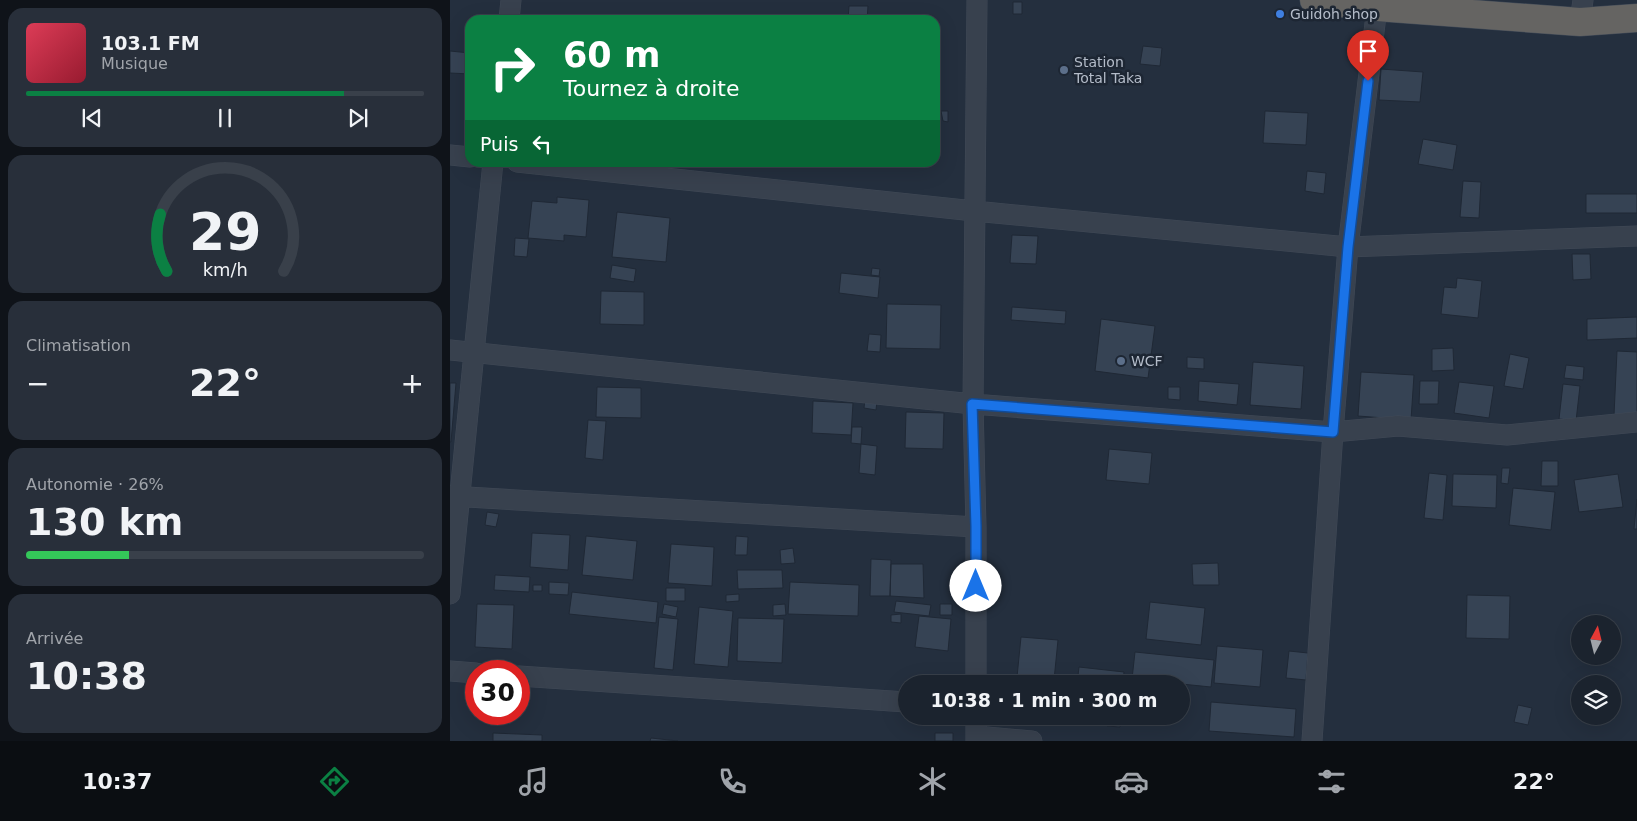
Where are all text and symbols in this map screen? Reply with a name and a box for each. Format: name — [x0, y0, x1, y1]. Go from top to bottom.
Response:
place label: Guidoh shop — [1290, 6, 1378, 22]
marker: Guidoh shop — [1274, 8, 1286, 20]
pin — [1347, 30, 1389, 81]
text: 103.1 FM — [101, 32, 200, 54]
icon: right — [480, 35, 545, 100]
text: 60 m — [563, 35, 660, 75]
icon: arrive — [1354, 37, 1382, 65]
text: Musique — [101, 54, 168, 73]
place label: Station Total Taka — [1073, 54, 1142, 86]
marker: Station Total Taka — [1058, 64, 1070, 76]
text: Tournez à droite — [563, 76, 740, 101]
icon: previous — [78, 104, 106, 132]
icon: pause — [211, 104, 239, 132]
icon: next — [344, 104, 372, 132]
icon: left — [528, 130, 556, 158]
text: Puis — [480, 133, 518, 155]
text: 29 — [189, 202, 261, 262]
text: km/h — [202, 259, 248, 280]
text: Climatisation — [26, 336, 131, 355]
place label: WCF — [1131, 353, 1163, 369]
marker: WCF — [1115, 355, 1127, 367]
text: 22° — [189, 361, 261, 405]
text: − — [26, 367, 49, 400]
text: + — [401, 367, 424, 400]
text: Autonomie · 26% — [26, 475, 164, 494]
text: 130 km — [26, 500, 183, 544]
position arrow — [949, 559, 1001, 611]
north arrow — [1571, 615, 1621, 665]
map controls — [1571, 615, 1621, 725]
text: Arrivée — [26, 629, 83, 648]
text: 10:38 — [26, 654, 147, 698]
speed limit sign: 30 — [465, 660, 530, 725]
button: layers — [1571, 675, 1621, 725]
text: 10:38 · 1 min · 300 m — [930, 689, 1158, 711]
icon: directions — [317, 764, 352, 799]
icon: music — [516, 764, 551, 799]
icon: phone — [715, 764, 750, 799]
icon: climate — [915, 764, 950, 799]
icon: car — [1114, 764, 1149, 799]
icon: filters — [1314, 764, 1349, 799]
text: 10:37 — [82, 769, 152, 794]
text: 22° — [1513, 769, 1555, 794]

